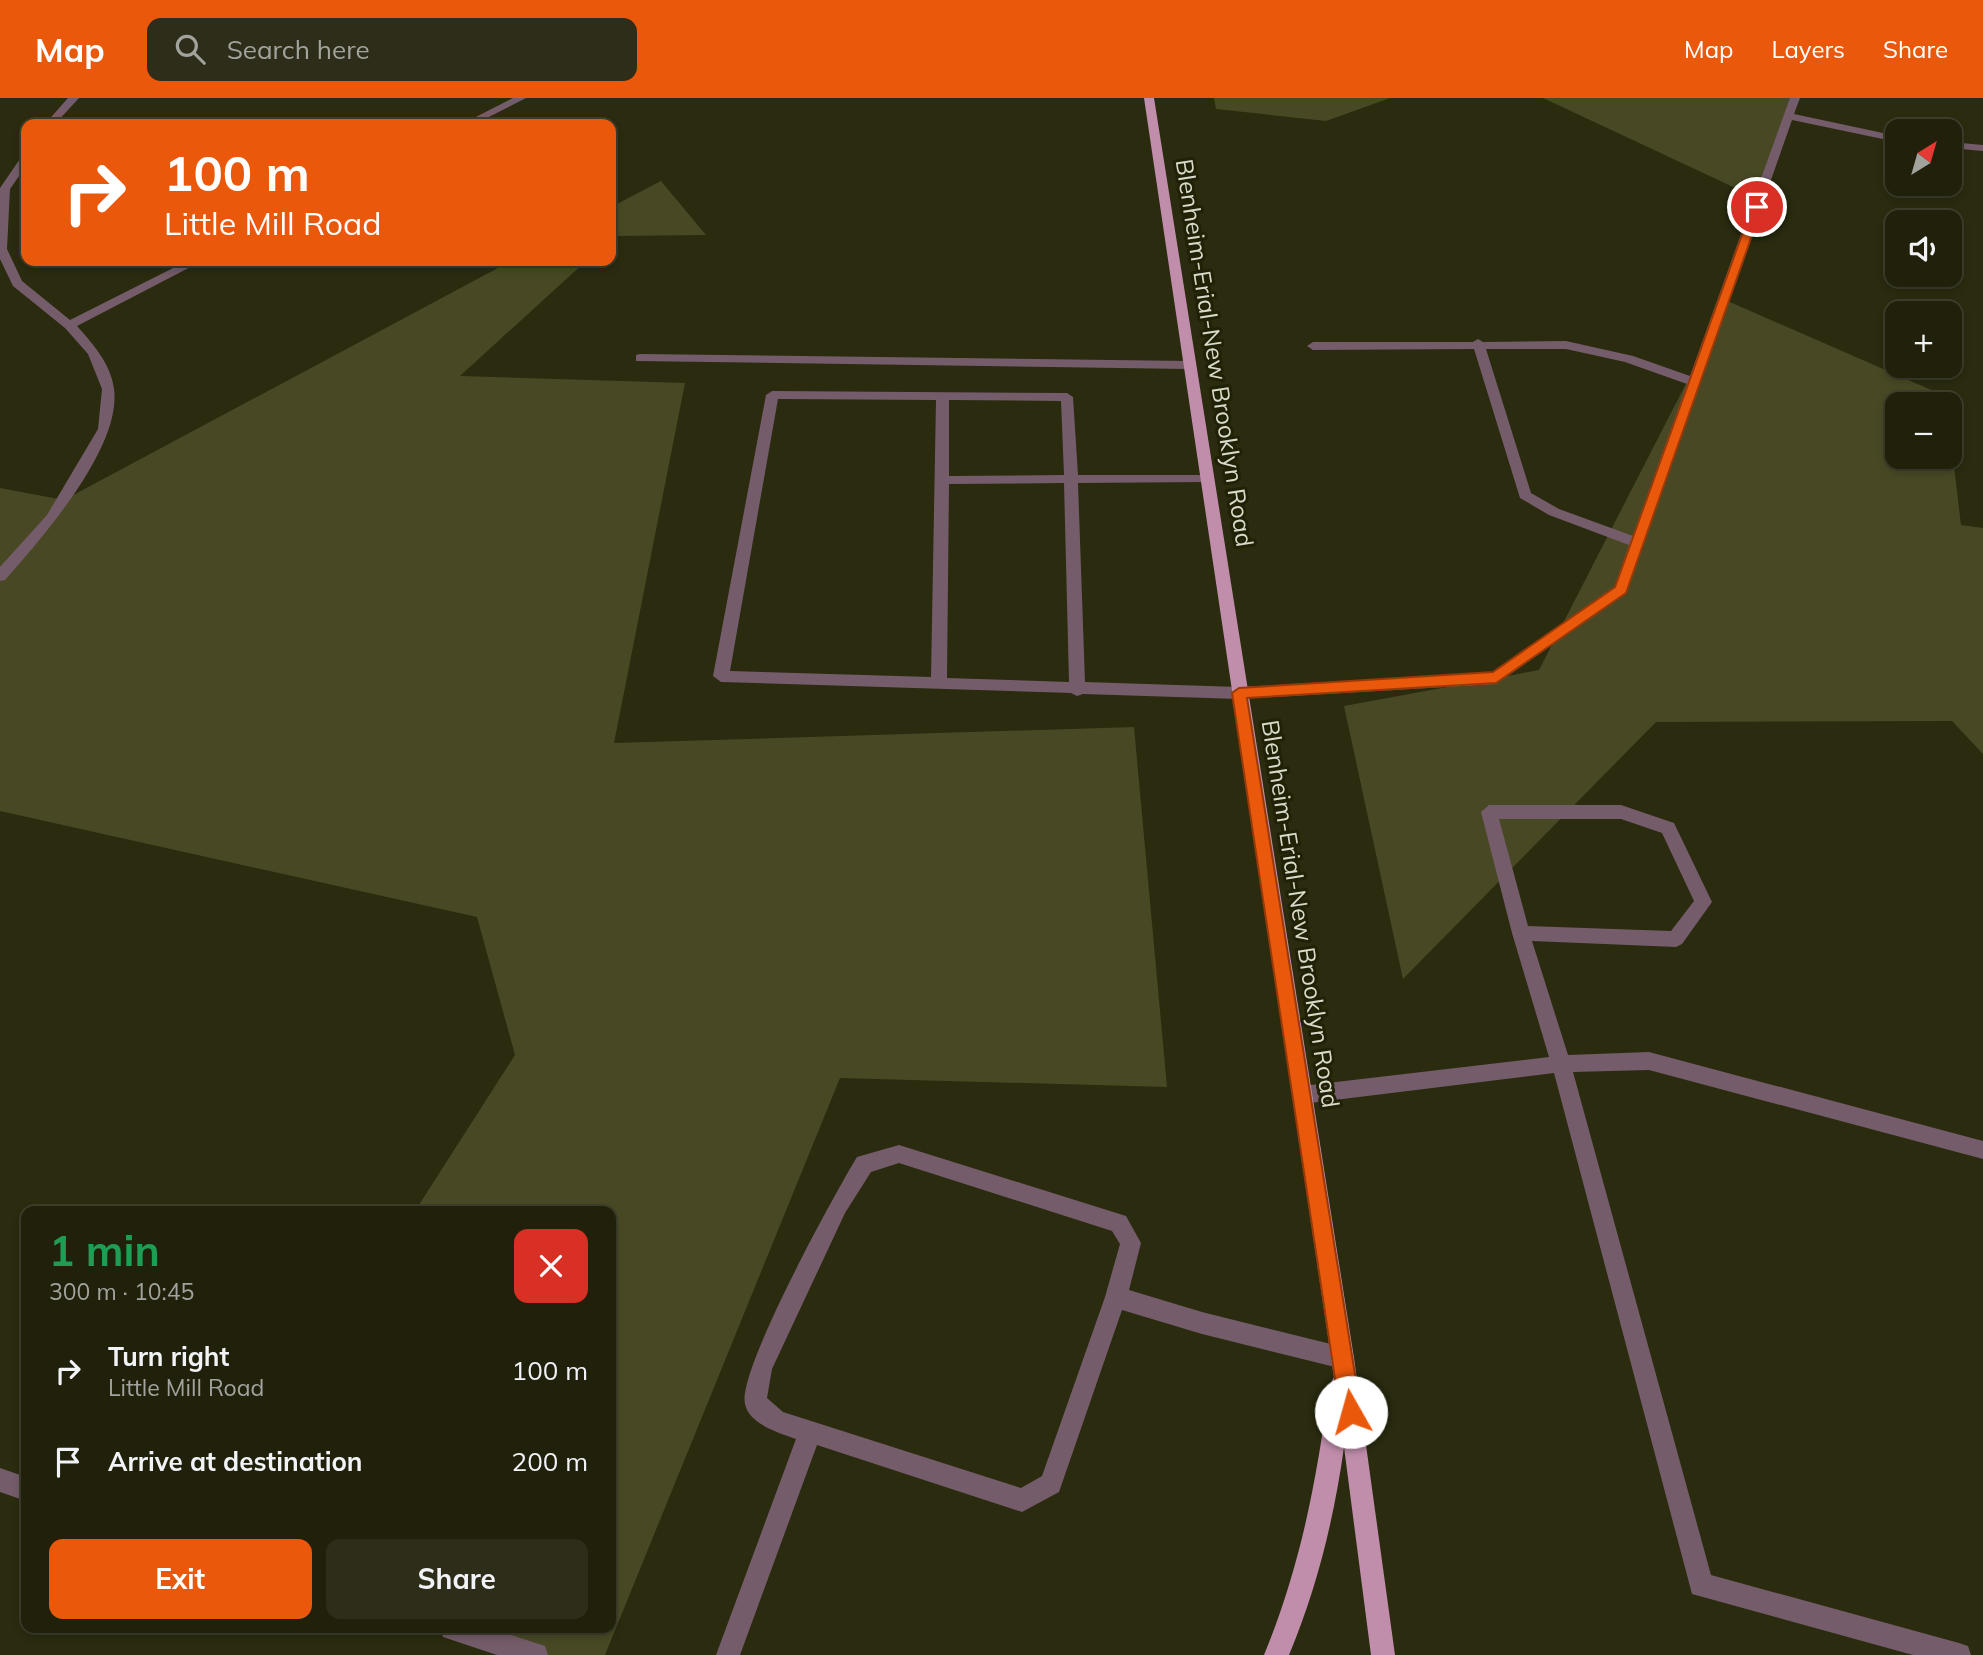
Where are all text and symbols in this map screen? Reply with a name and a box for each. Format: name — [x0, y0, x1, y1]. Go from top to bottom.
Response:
search box — [147, 18, 637, 81]
text: Map — [35, 29, 105, 70]
icon: search — [171, 30, 209, 68]
text: Search here — [227, 33, 370, 66]
text: Map — [1684, 34, 1733, 64]
text: Layers — [1771, 34, 1845, 64]
text: Share — [1883, 34, 1948, 64]
north arrow — [1885, 119, 1962, 196]
map controls — [1885, 119, 1962, 469]
text: 100 m — [164, 142, 310, 203]
icon: right — [49, 147, 140, 238]
street label: Blenheim-Erial-New Brooklyn Road — [1169, 157, 1261, 549]
pin — [1727, 177, 1787, 237]
icon: arrive — [1738, 188, 1776, 226]
text: Little Mill Road — [164, 203, 382, 243]
button: sound — [1885, 210, 1962, 287]
button: + — [1885, 301, 1962, 378]
button: − — [1885, 392, 1962, 469]
street label: Blenheim-Erial-New Brooklyn Road — [1255, 718, 1347, 1110]
text: 1 min — [49, 1224, 160, 1277]
button: close — [514, 1229, 588, 1303]
text: 300 m · 10:45 — [49, 1277, 194, 1306]
text: Turn right — [108, 1340, 229, 1373]
icon: right — [49, 1352, 87, 1390]
text: 100 m — [512, 1354, 588, 1387]
text: Little Mill Road — [108, 1373, 264, 1402]
position arrow — [1314, 1375, 1388, 1449]
icon: arrive — [49, 1443, 87, 1481]
text: Arrive at destination — [108, 1445, 363, 1478]
text: 200 m — [512, 1445, 588, 1478]
button: Exit — [49, 1539, 312, 1619]
button: Share — [326, 1539, 588, 1619]

